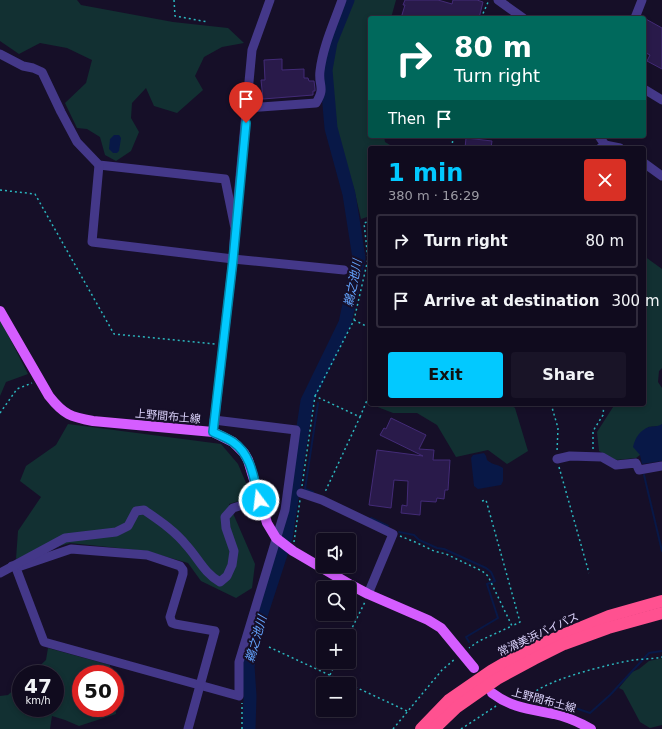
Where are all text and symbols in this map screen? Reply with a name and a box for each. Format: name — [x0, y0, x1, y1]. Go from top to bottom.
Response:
text: 80 m — [454, 31, 532, 64]
icon: right — [388, 32, 440, 84]
text: Turn right — [454, 65, 540, 86]
pin — [229, 82, 263, 123]
icon: arrive — [235, 88, 257, 110]
icon: arrive — [433, 108, 455, 130]
text: Then — [388, 110, 425, 128]
text: 1 min — [388, 159, 463, 187]
button: close — [584, 159, 626, 201]
text: 380 m · 16:29 — [388, 188, 479, 203]
icon: right — [390, 230, 412, 252]
text: Turn right — [424, 232, 508, 250]
text: 80 m — [586, 232, 624, 250]
water label: 鵜之池川 — [342, 256, 365, 308]
icon: arrive — [390, 290, 412, 312]
text: Arrive at destination — [424, 292, 599, 310]
text: 300 m — [611, 292, 660, 310]
button: Exit — [388, 352, 503, 398]
button: Share — [511, 352, 626, 398]
street label: 上野間布土線 — [135, 407, 201, 426]
position arrow — [238, 479, 280, 521]
map controls — [316, 533, 356, 717]
button: sound — [316, 533, 356, 573]
button: search — [316, 581, 356, 621]
street label: 常滑美浜バイパス — [496, 610, 581, 659]
water label: 鵜之池川 — [243, 612, 270, 664]
button: + — [316, 629, 356, 669]
speed limit sign: 50 — [72, 665, 124, 717]
text: 47 — [24, 674, 52, 698]
button: − — [316, 677, 356, 717]
street label: 上野間布土線 — [510, 686, 577, 715]
text: km/h — [25, 695, 51, 706]

